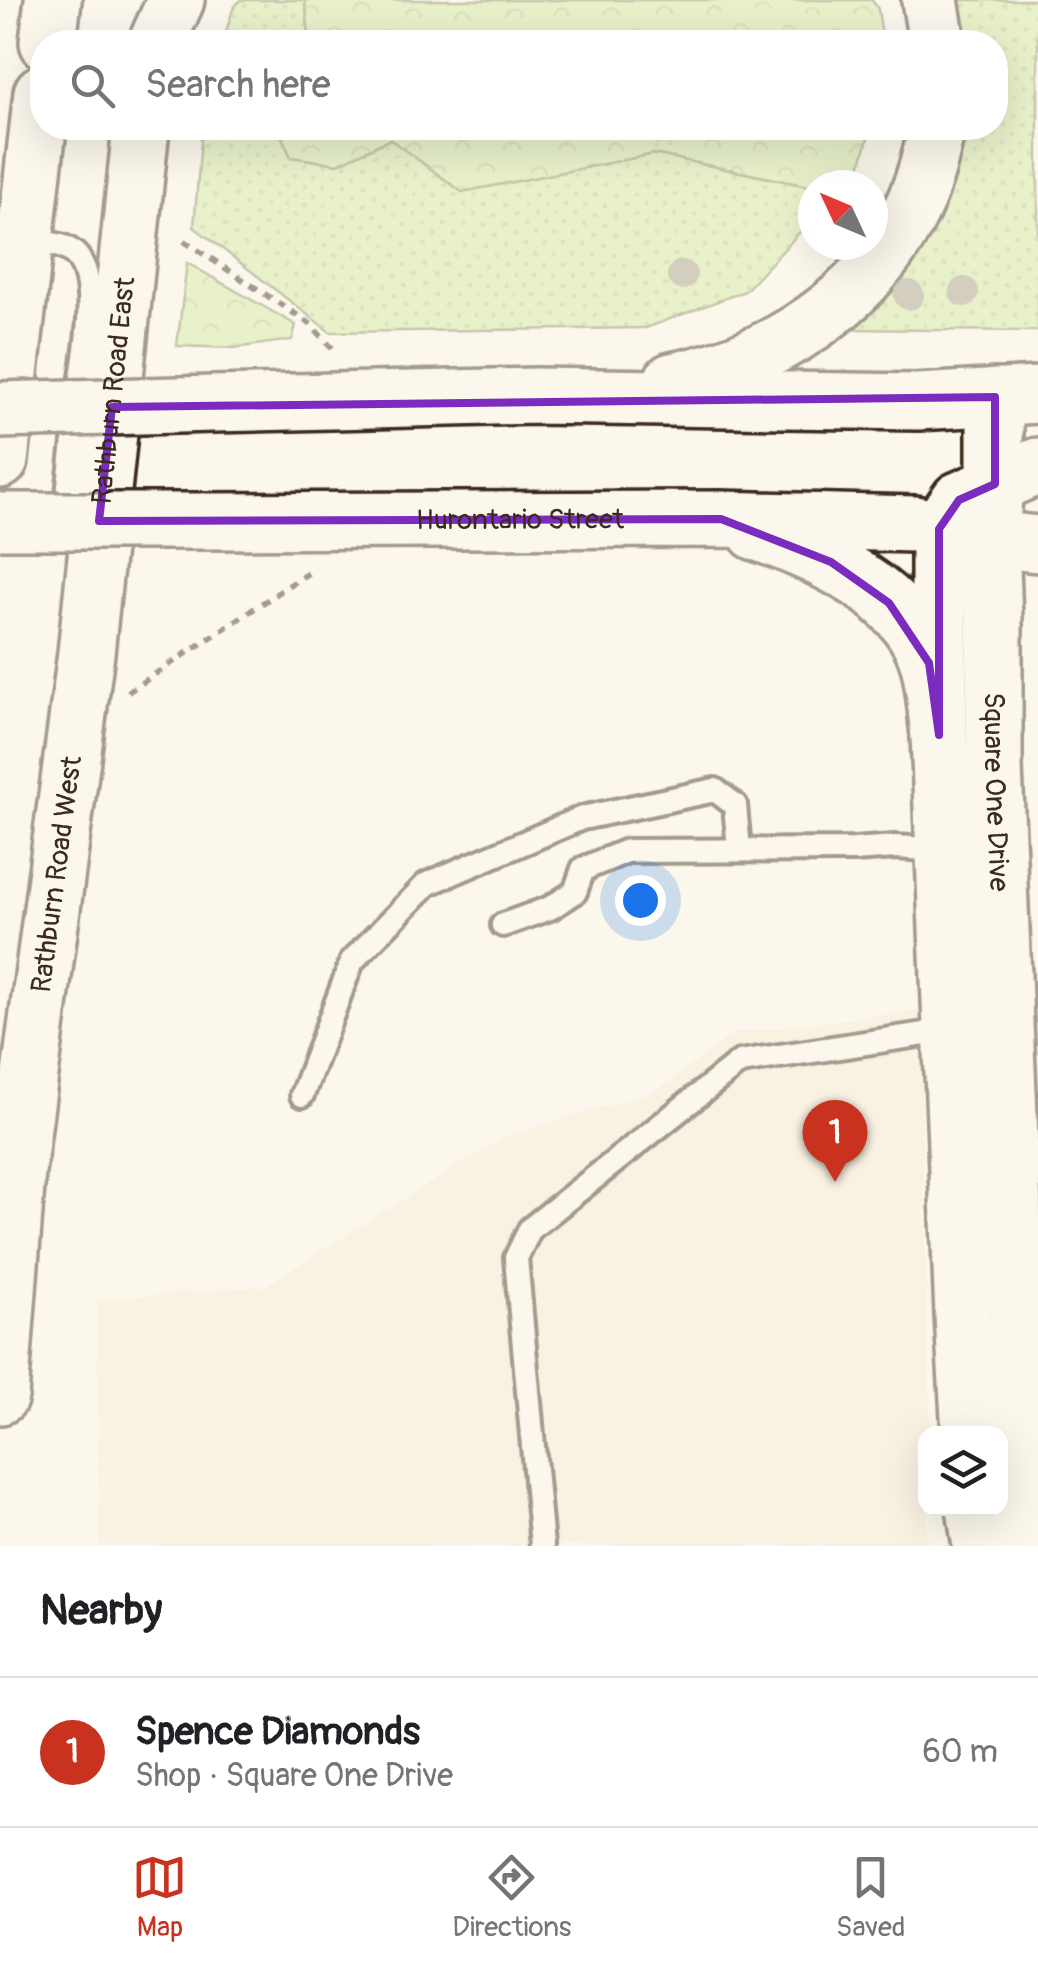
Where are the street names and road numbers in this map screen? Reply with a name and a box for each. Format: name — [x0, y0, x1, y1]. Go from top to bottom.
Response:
street label: Rathburn Road East — [84, 275, 143, 506]
street label: Hurontario Street — [416, 502, 625, 538]
street label: Square One Drive — [977, 692, 1017, 892]
street label: Rathburn Road West — [24, 753, 90, 995]

